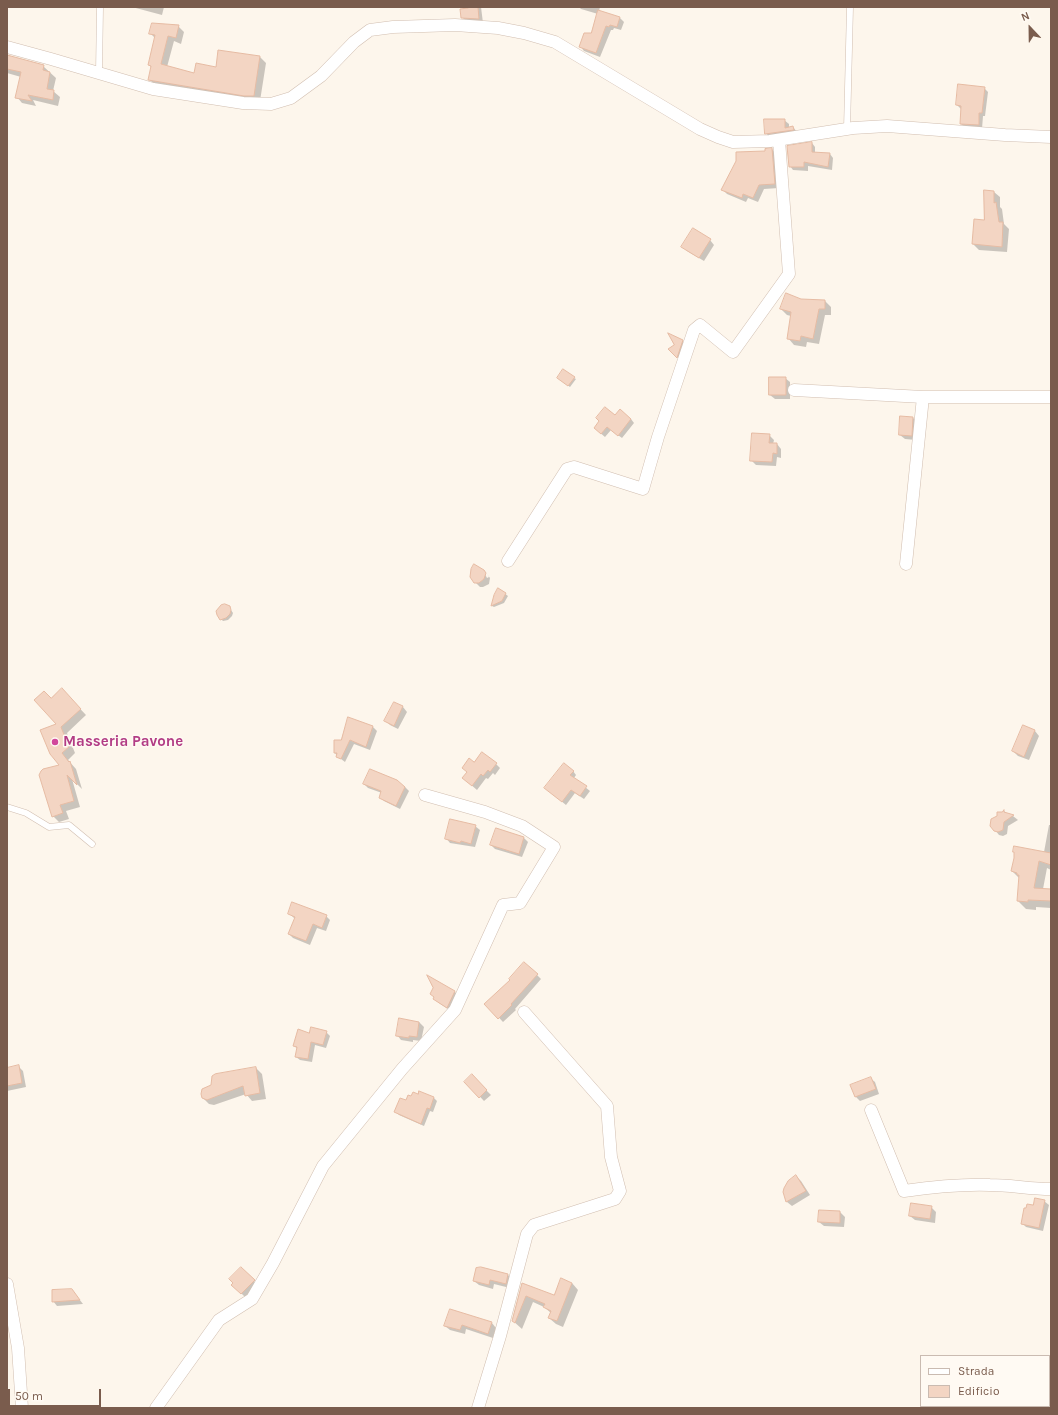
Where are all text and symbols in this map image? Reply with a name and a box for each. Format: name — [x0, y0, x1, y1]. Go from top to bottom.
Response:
north arrow — [1010, 8, 1050, 48]
text: N — [1019, 9, 1031, 24]
place label: Masseria Pavone — [63, 733, 183, 751]
marker: Masseria Pavone — [50, 737, 60, 747]
legend — [920, 1355, 1050, 1407]
text: Strada — [958, 1364, 994, 1378]
scale bar — [10, 1381, 103, 1407]
text: Edificio — [958, 1384, 999, 1398]
text: 50 m — [15, 1389, 43, 1403]

